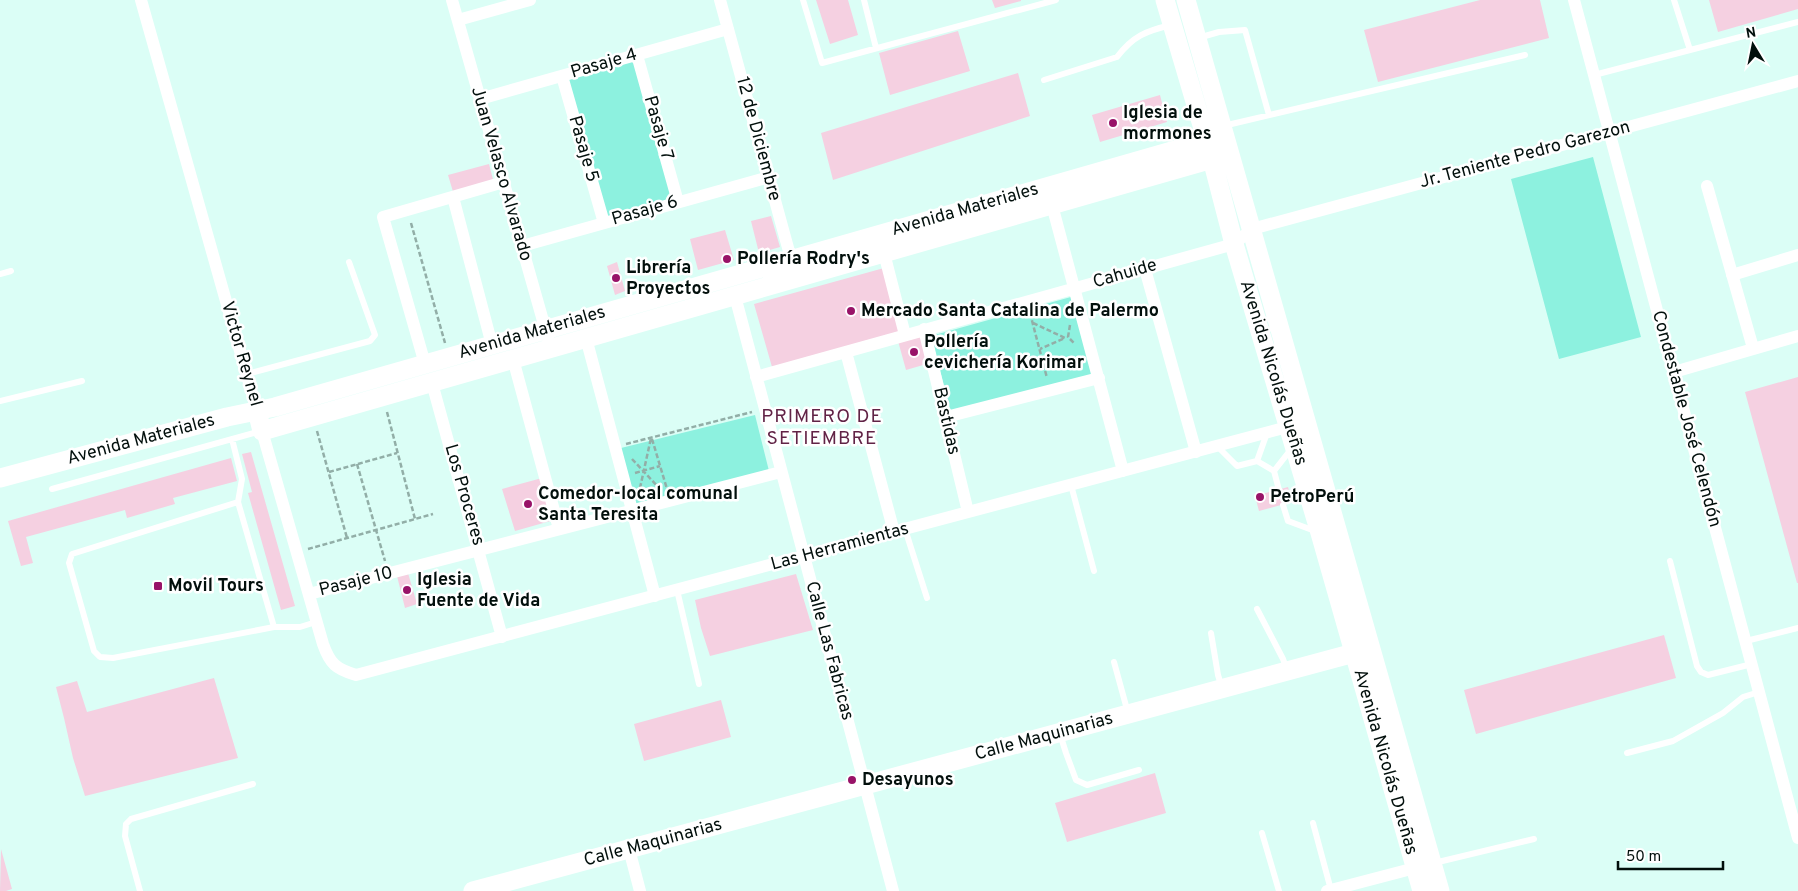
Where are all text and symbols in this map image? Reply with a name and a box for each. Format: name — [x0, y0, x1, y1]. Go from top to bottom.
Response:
north arrow — [1728, 20, 1778, 70]
text: N — [1745, 24, 1757, 43]
street label: Pasaje 4 — [568, 44, 640, 84]
street label: 12 de Diciembre — [730, 74, 786, 204]
street label: Juan Velasco Alvarado — [465, 84, 537, 264]
street label: Pasaje 7 — [638, 93, 678, 163]
place label: Iglesia de mormones — [1123, 102, 1212, 146]
street label: Pasaje 5 — [563, 113, 603, 185]
street label: Jr. Teniente Pedro Garezon — [1417, 116, 1633, 194]
marker: Iglesia de mormones — [1107, 117, 1119, 129]
street label: Avenida Materiales — [889, 178, 1041, 242]
street label: Pasaje 6 — [609, 191, 681, 231]
place label: Pollería Rodry's — [737, 248, 870, 271]
marker: Pollería Rodry's — [721, 253, 733, 265]
street label: Cahuide — [1090, 254, 1160, 294]
place label: Librería Proyectos — [626, 257, 710, 301]
marker: Librería Proyectos — [610, 272, 622, 284]
street label: Avenida Nicolás Dueñas — [1234, 278, 1312, 468]
street label: Victor Reynel — [215, 299, 267, 409]
place label: Mercado Santa Catalina de Palermo — [861, 300, 1159, 323]
street label: Avenida Materiales — [456, 301, 608, 365]
marker: Mercado Santa Catalina de Palermo — [845, 305, 857, 317]
street label: Condestable José Celendón — [1646, 308, 1726, 530]
place label: Pollería cevichería Korimar — [924, 331, 1085, 375]
marker: Pollería cevichería Korimar — [908, 346, 920, 358]
street label: Bastidas — [927, 385, 965, 457]
district label: PRIMERO DE SETIEMBRE — [761, 405, 883, 451]
street label: Avenida Materiales — [65, 409, 217, 471]
street label: Los Proceres — [439, 442, 489, 548]
place label: Comedor-local comunal Santa Teresita — [538, 483, 738, 527]
place label: PetroPerú — [1270, 486, 1354, 509]
marker: PetroPerú — [1254, 491, 1266, 503]
marker: Comedor-local comunal Santa Teresita — [522, 498, 534, 510]
street label: Las Herramientas — [768, 518, 912, 576]
street label: Pasaje 10 — [317, 562, 395, 602]
place label: Iglesia Fuente de Vida — [417, 569, 540, 613]
place label: Movil Tours — [168, 575, 264, 598]
street label: Calle Las Fabricas — [799, 579, 859, 723]
marker: Movil Tours — [152, 580, 164, 592]
marker: Iglesia Fuente de Vida — [401, 584, 413, 596]
street label: Avenida Nicolás Dueñas — [1347, 666, 1423, 858]
street label: Calle Maquinarias — [972, 707, 1116, 767]
place label: Desayunos — [862, 769, 954, 792]
marker: Desayunos — [846, 774, 858, 786]
street label: Calle Maquinarias — [581, 813, 725, 873]
scale bar — [1618, 838, 1723, 870]
text: 50 m — [1626, 848, 1661, 867]

